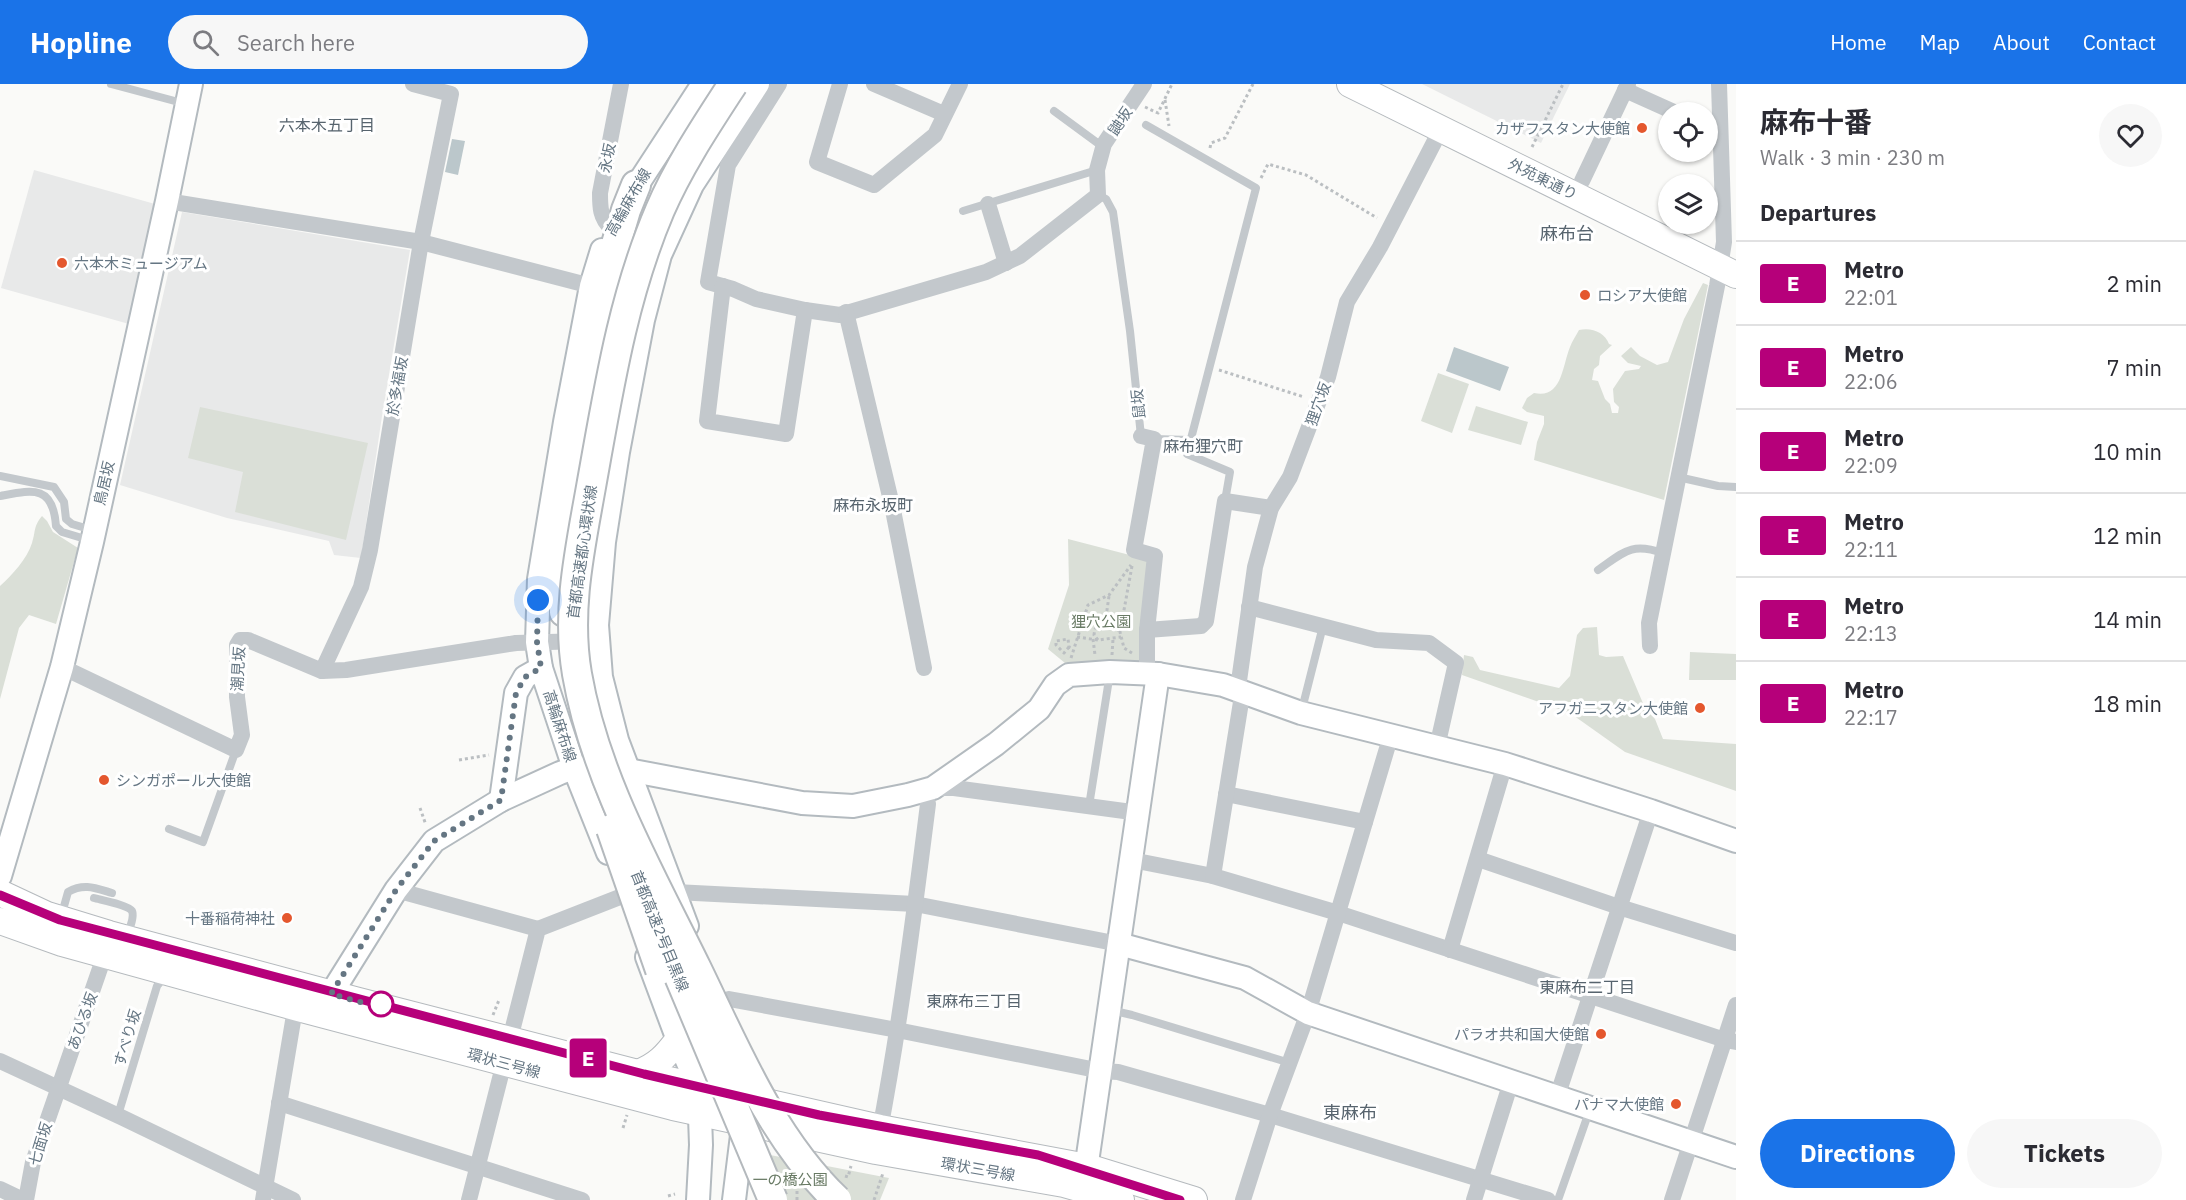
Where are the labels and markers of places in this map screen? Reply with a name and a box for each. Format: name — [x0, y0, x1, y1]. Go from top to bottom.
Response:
place label: カザフスタン大使館 — [1495, 119, 1630, 138]
marker: カザフスタン大使館 — [1635, 121, 1649, 135]
place label: 六本木ミュージアム — [74, 254, 208, 273]
marker: 六本木ミュージアム — [55, 256, 69, 270]
place label: ロシア大使館 — [1597, 286, 1687, 305]
marker: ロシア大使館 — [1578, 288, 1592, 302]
place label: アフガニスタン大使館 — [1538, 699, 1688, 718]
marker: アフガニスタン大使館 — [1693, 701, 1707, 715]
place label: シンガポール大使館 — [116, 771, 251, 790]
marker: シンガポール大使館 — [97, 773, 111, 787]
place label: 十番稲荷神社 — [185, 909, 275, 928]
marker: 十番稲荷神社 — [280, 911, 294, 925]
unlabelled marker — [368, 991, 394, 1017]
place label: パラオ共和国大使館 — [1454, 1025, 1589, 1044]
marker: パラオ共和国大使館 — [1594, 1027, 1608, 1041]
place label: パナマ大使館 — [1574, 1095, 1664, 1114]
marker: パナマ大使館 — [1669, 1097, 1683, 1111]

